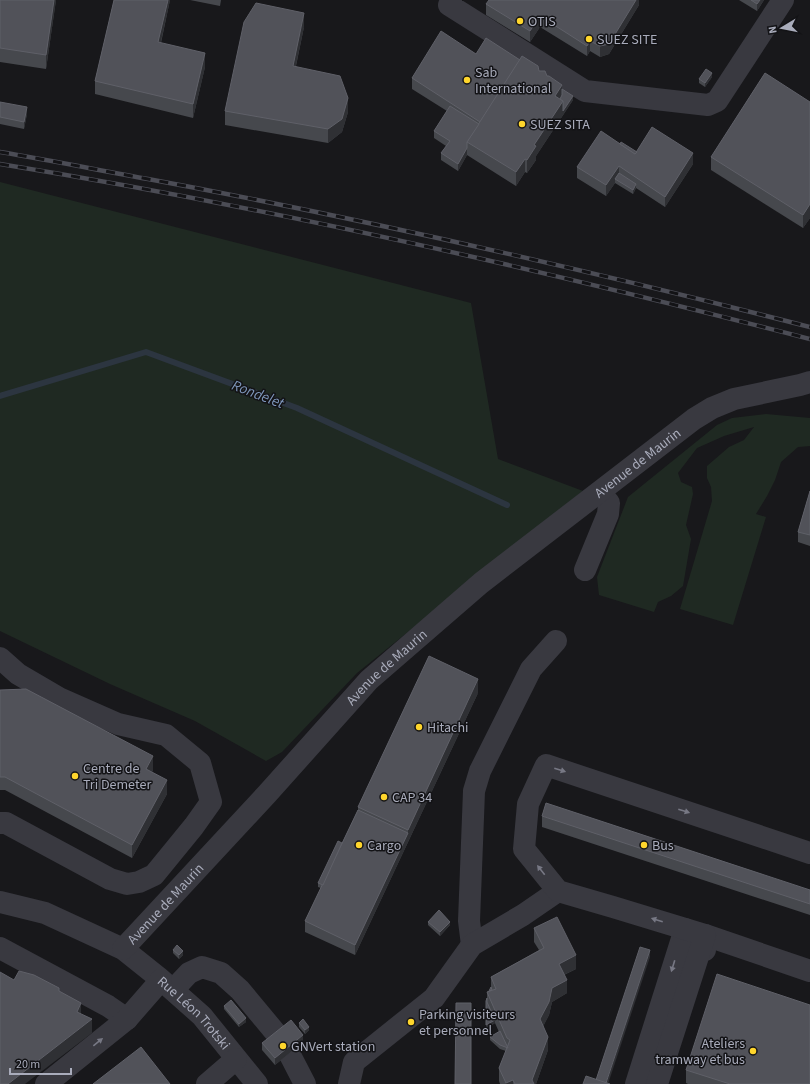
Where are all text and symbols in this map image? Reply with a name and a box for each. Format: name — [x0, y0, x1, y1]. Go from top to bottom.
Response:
north arrow — [762, 8, 802, 48]
place label: OTIS — [528, 12, 556, 32]
marker: OTIS — [515, 16, 525, 26]
text: N — [765, 25, 781, 35]
place label: SUEZ SITE — [597, 30, 657, 50]
marker: SUEZ SITE — [584, 34, 594, 44]
place label: Sab International — [475, 63, 552, 99]
marker: Sab International — [462, 75, 472, 85]
place label: SUEZ SITA — [530, 115, 590, 135]
marker: SUEZ SITA — [517, 119, 527, 129]
water label: Rondelet — [229, 375, 288, 414]
street label: Avenue de Maurin — [590, 424, 685, 503]
street label: Avenue de Maurin — [342, 625, 432, 710]
place label: Hitachi — [427, 718, 469, 738]
marker: Hitachi — [414, 722, 424, 732]
place label: Centre de Tri Demeter — [83, 759, 151, 795]
one-way arrow — [555, 767, 567, 773]
marker: Centre de Tri Demeter — [70, 771, 80, 781]
place label: CAP 34 — [392, 788, 432, 808]
marker: CAP 34 — [379, 792, 389, 802]
one-way arrow — [678, 808, 690, 814]
place label: Cargo — [367, 836, 401, 856]
place label: Bus — [652, 836, 674, 856]
marker: Cargo — [354, 840, 364, 850]
marker: Bus — [639, 840, 649, 850]
street label: Avenue de Maurin — [123, 859, 209, 949]
one-way arrow — [537, 865, 546, 876]
one-way arrow — [651, 917, 663, 923]
one-way arrow — [670, 961, 676, 973]
street label: Rue Léon Trotski — [153, 972, 235, 1054]
place label: Parking visiteurs et personnel — [419, 1005, 515, 1041]
marker: Parking visiteurs et personnel — [406, 1017, 416, 1027]
place label: Ateliers tramway et bus — [655, 1034, 745, 1070]
place label: GNVert station — [291, 1037, 375, 1057]
one-way arrow — [93, 1038, 104, 1046]
marker: GNVert station — [278, 1041, 288, 1051]
marker: Ateliers tramway et bus — [748, 1046, 758, 1056]
scale bar — [10, 1050, 71, 1076]
text: 20 m — [16, 1056, 40, 1073]

